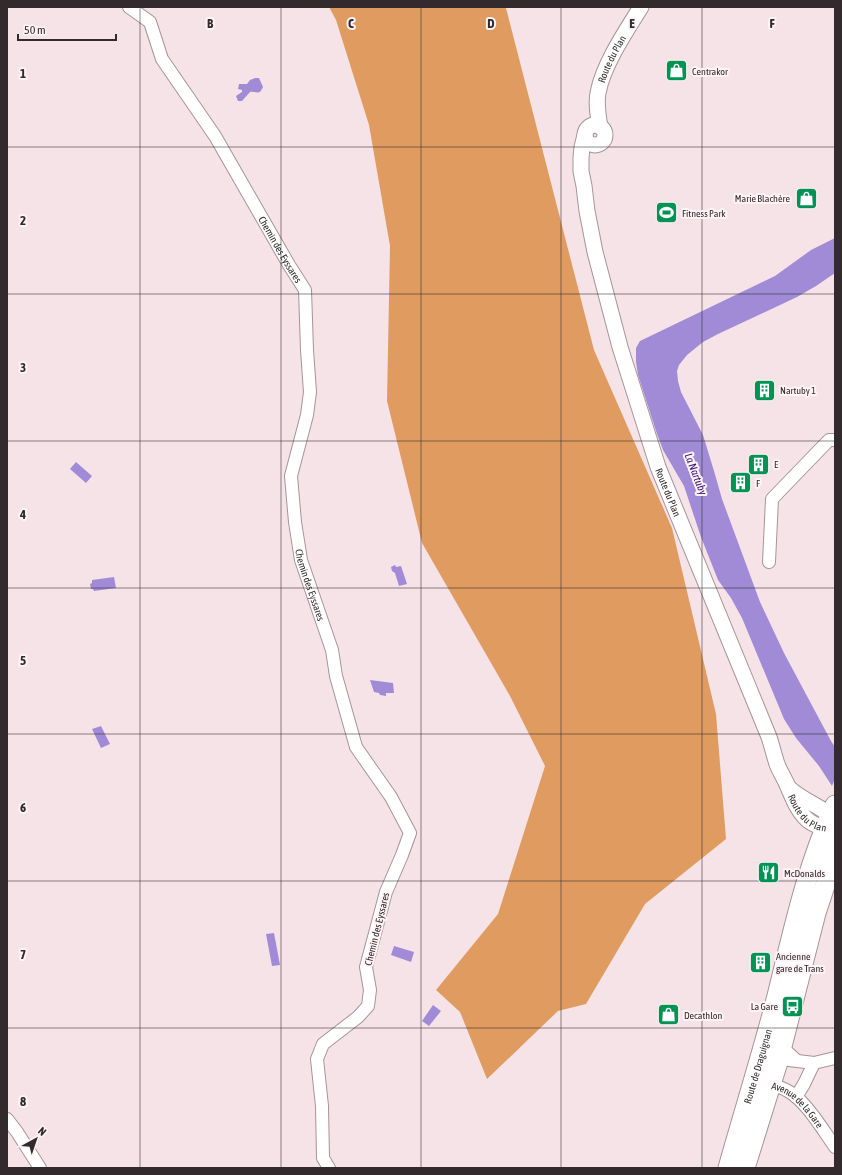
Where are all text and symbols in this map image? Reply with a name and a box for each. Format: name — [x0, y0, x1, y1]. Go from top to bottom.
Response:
scale bar — [18, 16, 116, 42]
text: B — [207, 16, 214, 31]
text: C — [348, 16, 354, 31]
text: D — [487, 16, 495, 31]
text: E — [629, 16, 635, 31]
text: F — [769, 16, 775, 31]
text: 50 m — [24, 23, 46, 37]
street label: Route du Plan — [595, 33, 628, 84]
shop icon: Centrakor — [664, 58, 690, 84]
text: 1 — [20, 66, 26, 81]
place label: Centrakor — [692, 66, 729, 77]
shop icon: Marie Blachère — [793, 185, 819, 211]
place label: Marie Blachère — [735, 193, 790, 204]
sports icon: Fitness Park — [653, 200, 679, 226]
place label: Fitness Park — [682, 208, 726, 219]
text: 2 — [20, 213, 26, 228]
street label: Chemin des Eyssares — [257, 214, 304, 285]
text: 3 — [20, 360, 26, 375]
building icon: Nartuby 1 — [752, 377, 778, 403]
place label: Nartuby 1 — [780, 385, 816, 396]
water label: La Nartuby — [683, 451, 710, 497]
building icon: E — [746, 451, 772, 477]
place label: E — [774, 459, 779, 470]
street label: Route du Plan — [654, 466, 683, 518]
building icon: F — [728, 470, 754, 496]
place label: F — [756, 478, 760, 489]
text: 4 — [19, 507, 26, 522]
street label: Chemin des Eyssares — [294, 548, 327, 623]
text: 5 — [20, 653, 26, 668]
street label: Route du Plan — [786, 792, 827, 833]
text: 6 — [20, 800, 26, 815]
restaurant icon: McDonalds — [756, 860, 782, 886]
place label: McDonalds — [784, 868, 825, 879]
street label: Chemin des Eyssares — [363, 891, 392, 967]
text: 7 — [20, 947, 26, 962]
building icon: Ancienne gare de Trans — [748, 949, 774, 975]
place label: Ancienne gare de Trans — [776, 951, 824, 974]
bus stop icon: La Gare — [780, 993, 806, 1019]
place label: La Gare — [751, 1001, 778, 1012]
shop icon: Decathlon — [655, 1002, 681, 1028]
place label: Decathlon — [684, 1010, 722, 1021]
street label: Route de Draguignan — [741, 1028, 773, 1105]
street label: Avenue de la Gare — [771, 1080, 826, 1130]
text: 8 — [20, 1094, 26, 1109]
north arrow — [16, 1119, 56, 1159]
text: N — [36, 1125, 49, 1138]

